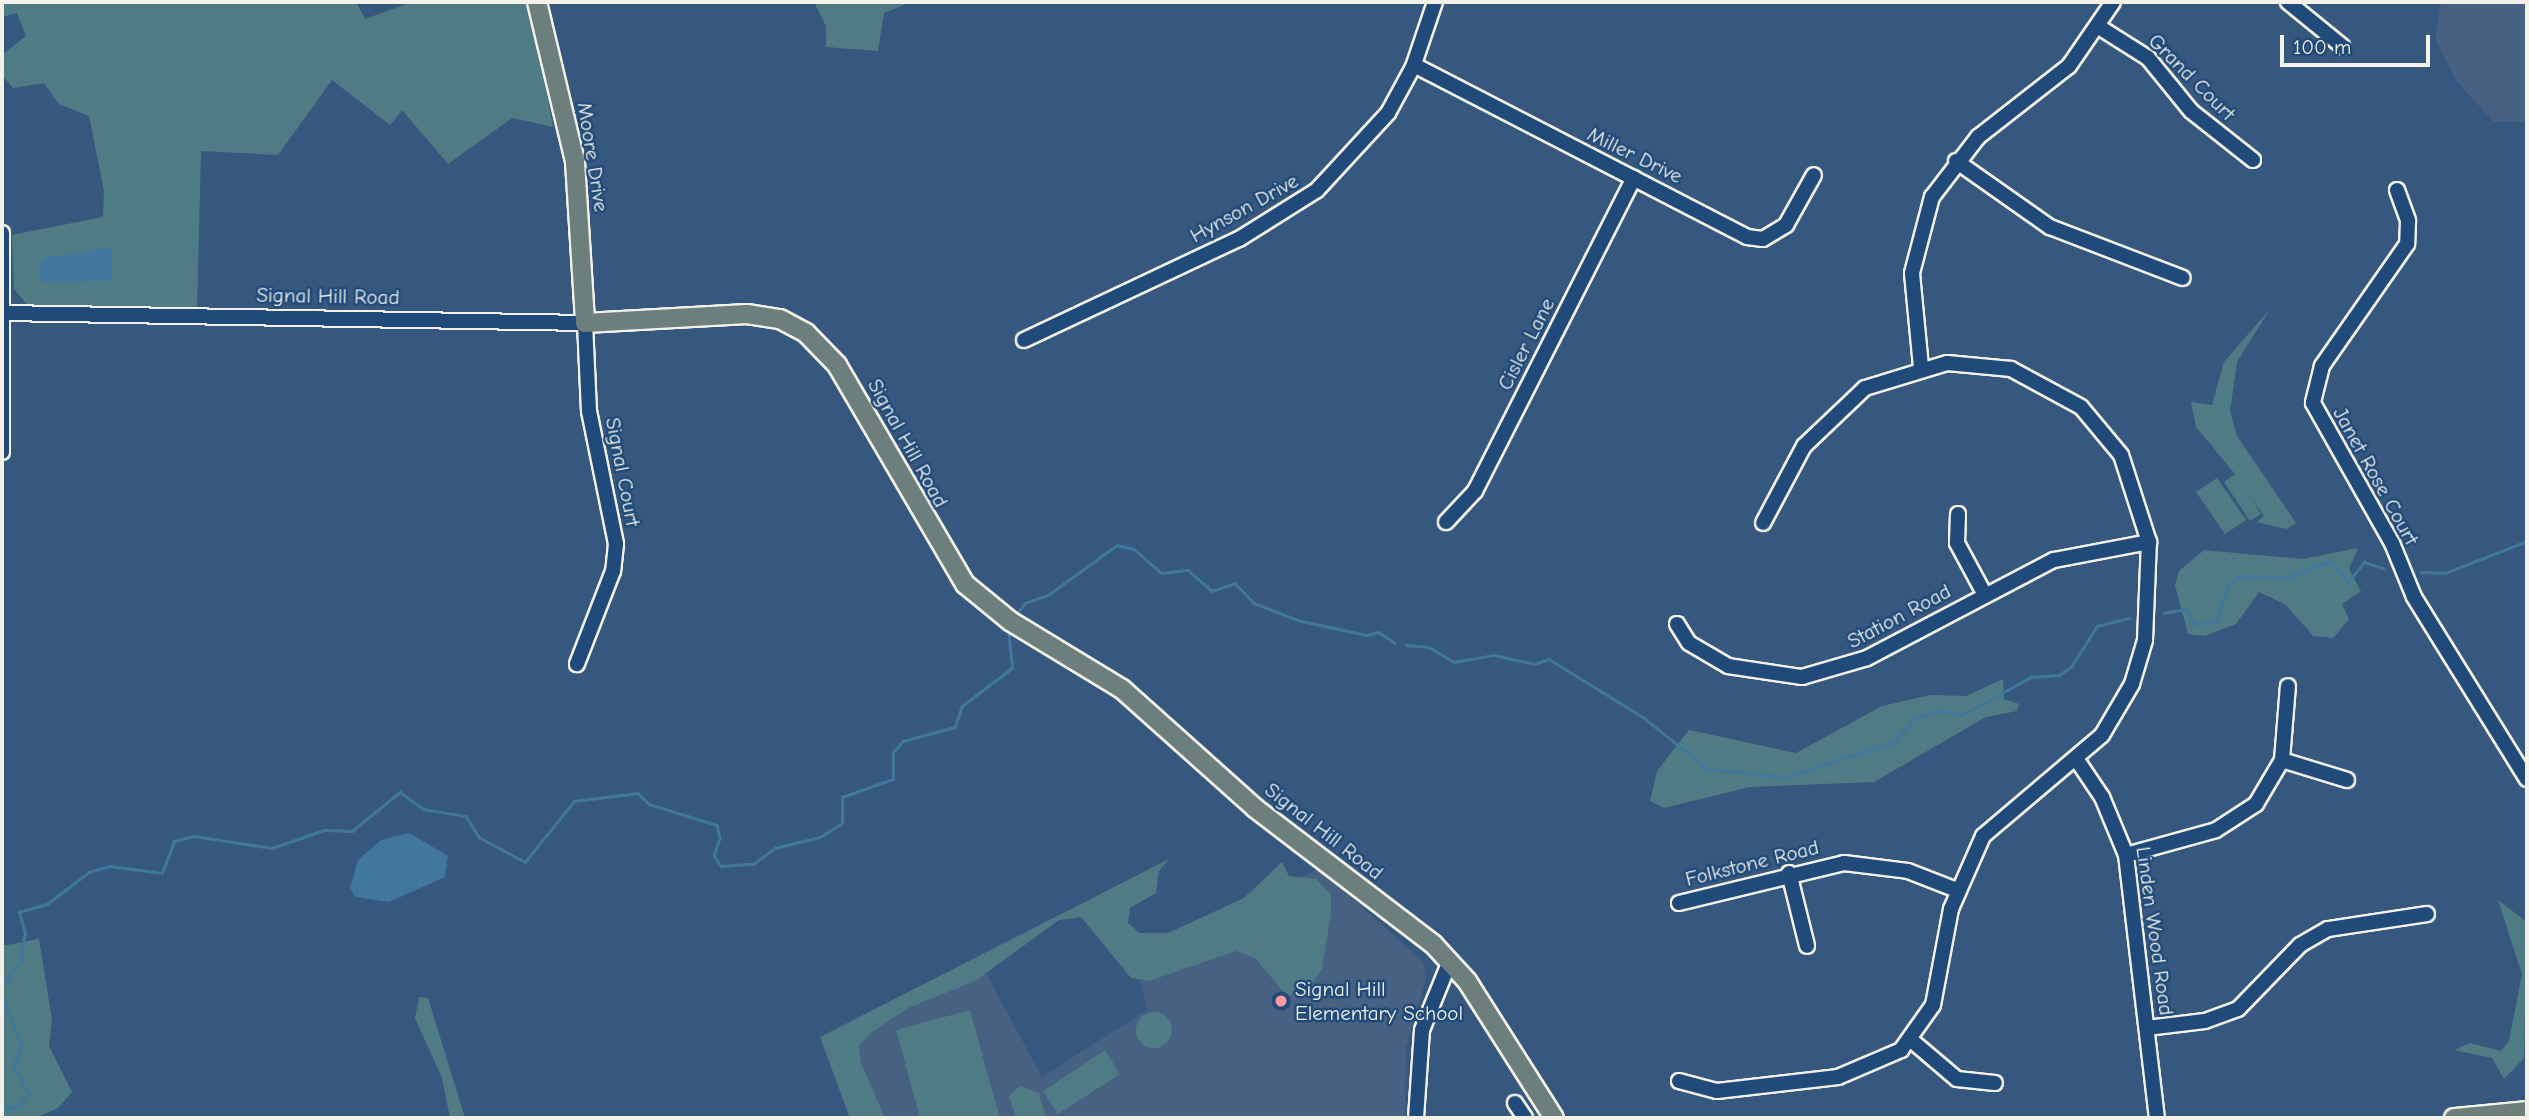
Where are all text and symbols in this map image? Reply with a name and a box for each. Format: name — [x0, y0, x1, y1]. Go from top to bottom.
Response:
scale bar — [2284, 21, 2434, 65]
street label: Grand Court — [2143, 28, 2241, 126]
text: 100 m — [2293, 35, 2351, 59]
street label: Moore Drive — [572, 100, 614, 214]
street label: Miller Drive — [1583, 121, 1687, 189]
street label: Hynson Drive — [1186, 168, 1302, 248]
street label: Signal Hill Road — [256, 282, 400, 310]
street label: Cisler Lane — [1492, 294, 1560, 394]
street label: Signal Hill Road — [862, 374, 954, 512]
street label: Janet Rose Court — [2328, 403, 2424, 549]
street label: Signal Court — [600, 415, 646, 529]
street label: Station Road — [1843, 578, 1955, 654]
street label: Signal Hill Road — [1260, 777, 1388, 885]
street label: Folkstone Road — [1683, 834, 1821, 892]
street label: Linden Wood Road — [2131, 845, 2179, 1017]
place label: Signal Hill Elementary School — [1295, 976, 1463, 1026]
marker: Signal Hill Elementary School — [1273, 993, 1289, 1009]

